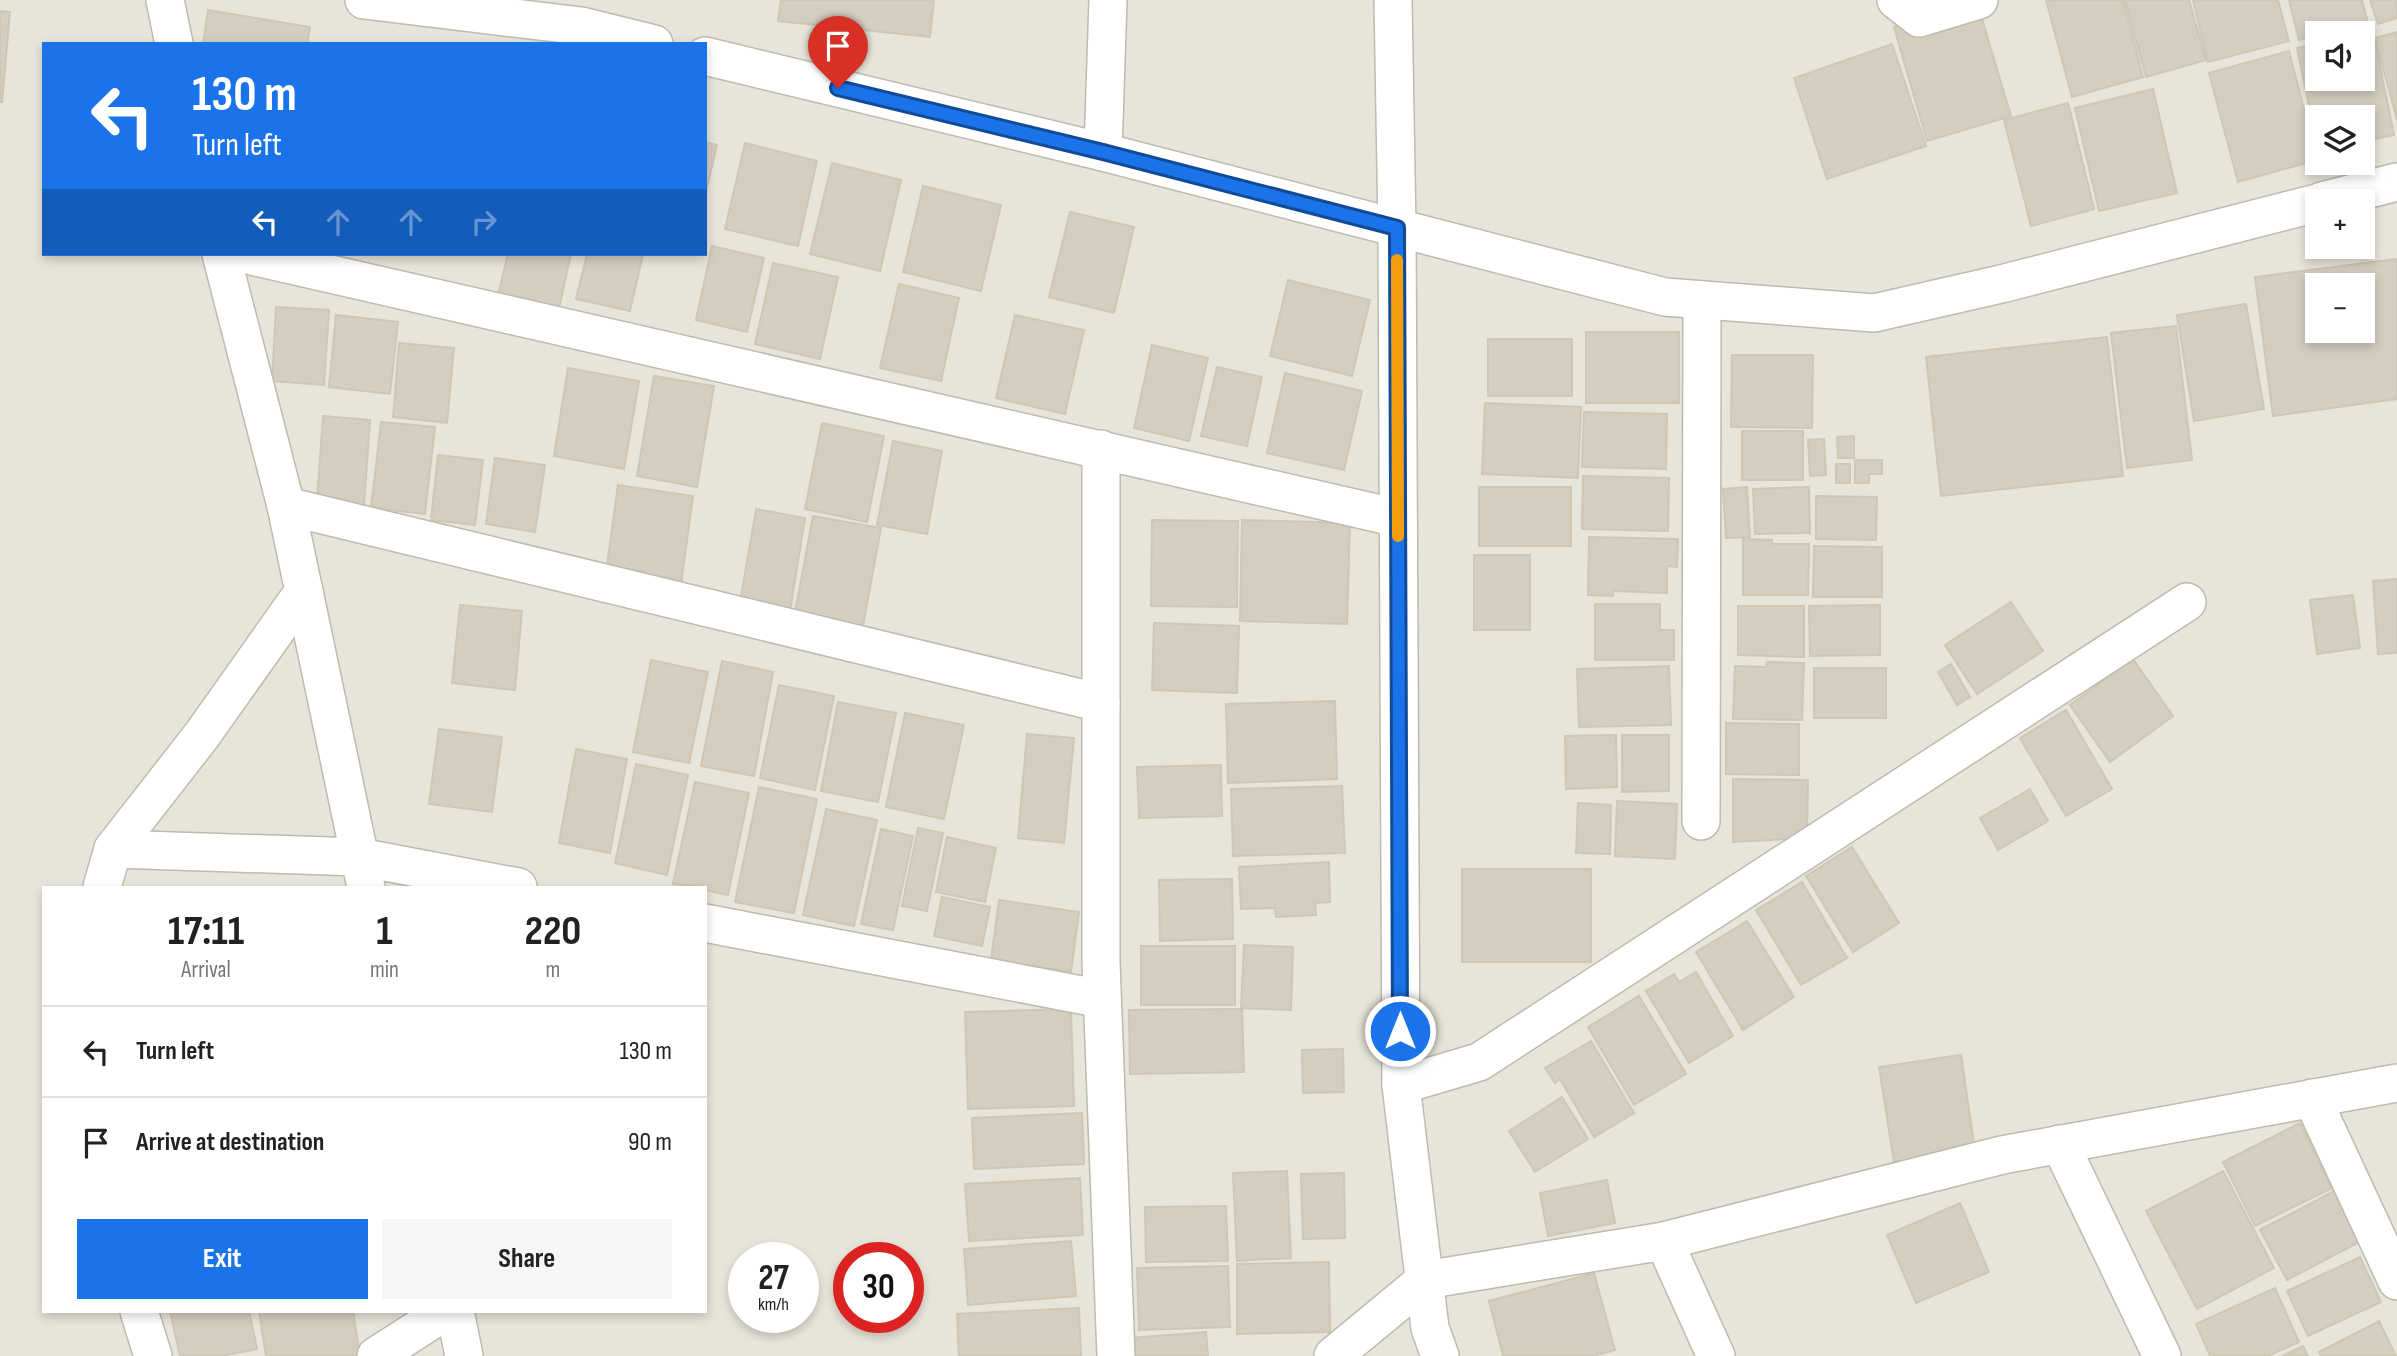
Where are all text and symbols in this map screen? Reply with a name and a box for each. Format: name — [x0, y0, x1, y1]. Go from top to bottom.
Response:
pin — [808, 16, 868, 88]
map controls — [2305, 21, 2375, 343]
button: sound — [2305, 21, 2375, 91]
icon: arrive — [819, 27, 857, 65]
text: 130 m — [192, 66, 297, 125]
icon: left — [77, 70, 168, 161]
button: layers — [2305, 105, 2375, 175]
text: Turn left — [192, 126, 282, 165]
button: + — [2305, 189, 2375, 259]
icon: left — [246, 203, 284, 241]
icon: ahead — [319, 203, 357, 241]
icon: ahead — [392, 203, 430, 241]
icon: right — [465, 203, 503, 241]
button: − — [2305, 273, 2375, 343]
text: 17:11 — [168, 906, 244, 957]
text: 1 — [376, 906, 393, 957]
text: 220 — [525, 906, 581, 957]
text: Arrival — [181, 956, 231, 984]
text: min — [370, 956, 399, 984]
text: m — [546, 956, 560, 984]
position arrow — [1363, 994, 1437, 1068]
icon: left — [77, 1033, 115, 1071]
text: Turn left — [136, 1036, 214, 1067]
text: 130 m — [620, 1036, 672, 1067]
icon: arrive — [77, 1124, 115, 1162]
text: Arrive at destination — [136, 1127, 324, 1158]
text: 90 m — [628, 1127, 672, 1158]
button: Exit — [77, 1219, 368, 1299]
button: Share — [382, 1219, 672, 1299]
speed limit sign: 30 — [833, 1242, 924, 1333]
text: 27 — [758, 1257, 789, 1300]
text: km/h — [758, 1294, 789, 1315]

